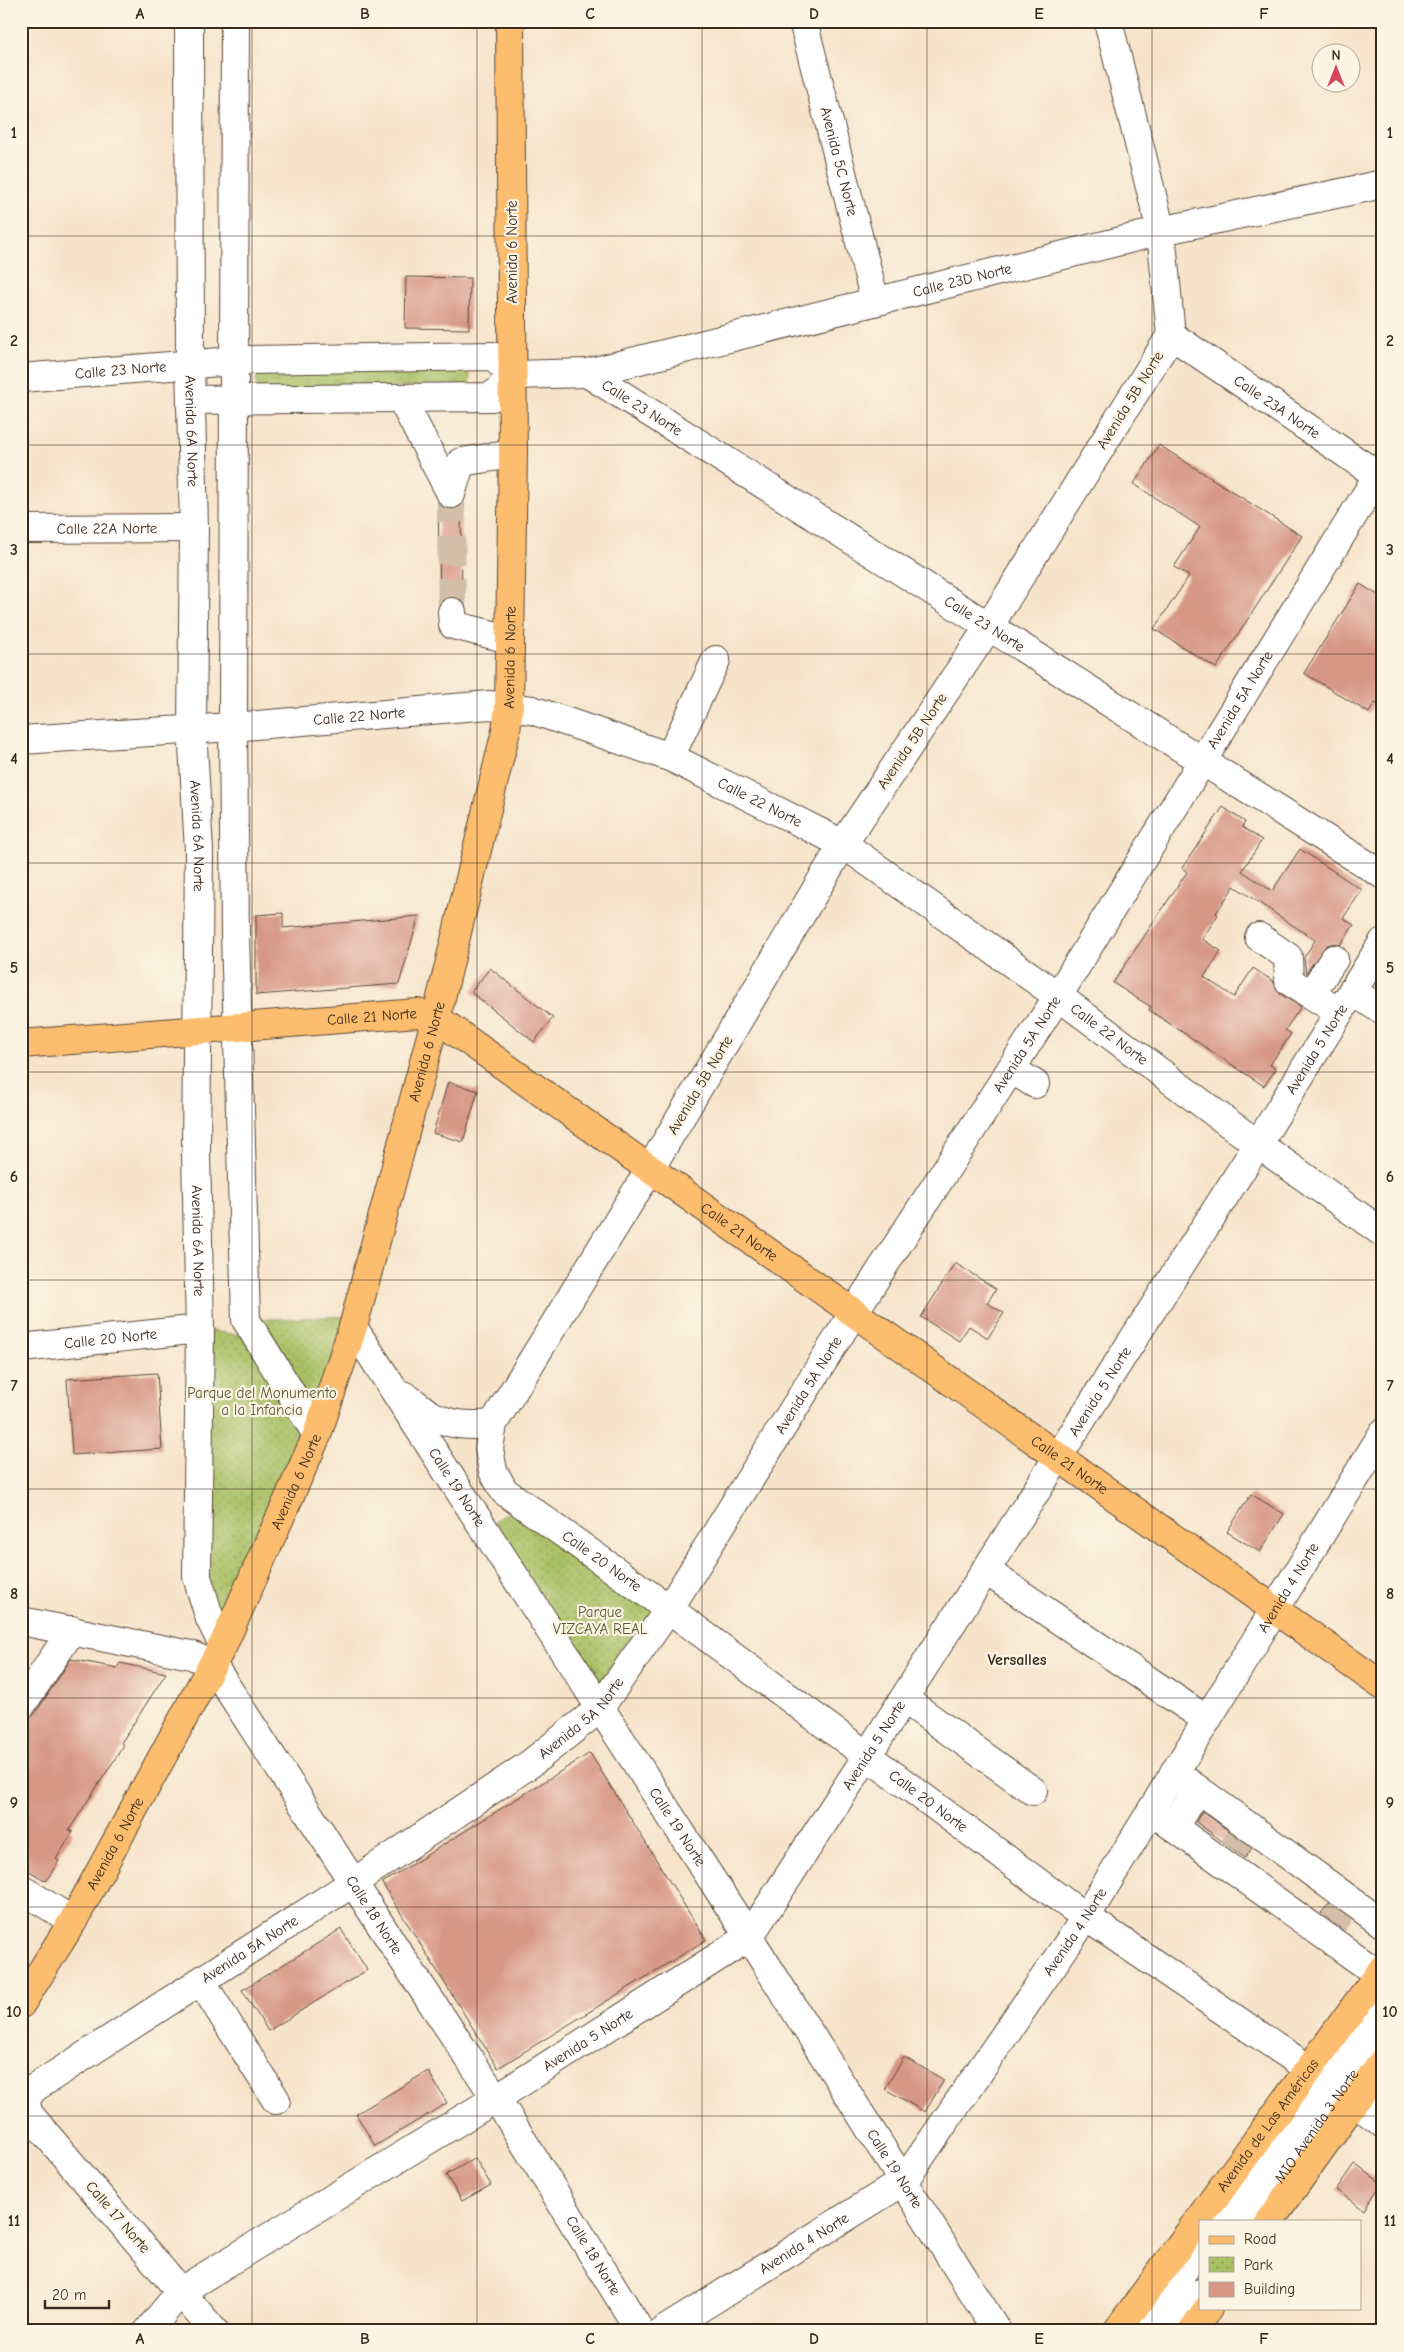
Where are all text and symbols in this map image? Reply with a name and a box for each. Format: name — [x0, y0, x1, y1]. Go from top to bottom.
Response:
text: A — [136, 5, 145, 23]
text: B — [360, 5, 370, 23]
text: C — [585, 5, 595, 23]
text: D — [809, 5, 819, 23]
text: E — [1034, 5, 1044, 23]
text: F — [1259, 5, 1269, 23]
north arrow — [1312, 42, 1362, 92]
text: N — [1331, 47, 1341, 64]
street label: Avenida 5C Norte — [816, 105, 862, 218]
text: 1 — [11, 124, 17, 142]
text: 1 — [1387, 124, 1393, 142]
street label: Avenida 6 Norte — [503, 200, 521, 303]
street label: Calle 23D Norte — [911, 259, 1014, 301]
text: 2 — [10, 332, 18, 350]
text: 2 — [1386, 332, 1394, 350]
street label: Avenida 5B Norte — [1093, 347, 1168, 452]
street label: Calle 23 Norte — [74, 357, 168, 383]
street label: Calle 23A Norte — [1230, 371, 1324, 443]
street label: Avenida 6A Norte — [181, 375, 202, 488]
street label: Calle 23 Norte — [598, 376, 686, 440]
street label: Calle 22A Norte — [57, 519, 158, 538]
text: 3 — [10, 541, 18, 559]
text: 3 — [1386, 541, 1394, 559]
street label: Calle 23 Norte — [941, 592, 1029, 656]
street label: Avenida 6 Norte — [500, 605, 520, 709]
street label: Avenida 5A Norte — [1203, 647, 1277, 752]
street label: Avenida 5B Norte — [873, 689, 951, 793]
street label: Calle 22 Norte — [313, 703, 406, 729]
text: 4 — [10, 750, 18, 768]
text: 4 — [1386, 750, 1394, 768]
street label: Calle 22 Norte — [715, 773, 805, 831]
street label: Avenida 6A Norte — [186, 780, 208, 892]
text: 5 — [10, 959, 18, 977]
text: 5 — [1386, 959, 1394, 977]
street label: Avenida 5A Norte — [989, 992, 1065, 1096]
street label: Avenida 6 Norte — [405, 999, 449, 1104]
street label: Calle 22 Norte — [1067, 999, 1152, 1069]
street label: Avenida 5 Norte — [1282, 1000, 1352, 1098]
street label: Calle 21 Norte — [326, 1004, 418, 1029]
street label: Avenida 5B Norte — [663, 1032, 737, 1138]
text: 6 — [10, 1168, 18, 1186]
text: 6 — [1386, 1168, 1394, 1186]
street label: Avenida 6A Norte — [188, 1185, 208, 1297]
street label: Calle 21 Norte — [697, 1199, 782, 1266]
street label: Calle 20 Norte — [63, 1325, 158, 1352]
street label: Avenida 5A Norte — [771, 1333, 846, 1437]
street label: Avenida 5 Norte — [1065, 1343, 1136, 1440]
text: 7 — [10, 1377, 18, 1395]
text: 7 — [1386, 1377, 1394, 1395]
park label: Parque del Monumento a la Infancia — [187, 1384, 337, 1419]
street label: Avenida 6 Norte — [267, 1431, 326, 1532]
street label: Calle 21 Norte — [1027, 1431, 1112, 1498]
street label: Calle 19 Norte — [425, 1444, 489, 1530]
street label: Calle 20 Norte — [559, 1527, 645, 1596]
street label: Avenida 4 Norte — [1254, 1539, 1323, 1636]
text: 8 — [10, 1585, 18, 1603]
text: 8 — [1386, 1585, 1394, 1603]
park label: Parque VIZCAYA REAL — [553, 1603, 648, 1638]
district label: Versalles — [987, 1651, 1047, 1669]
street label: Avenida 5A Norte — [535, 1673, 628, 1763]
street label: Avenida 5 Norte — [838, 1697, 909, 1793]
street label: Calle 20 Norte — [885, 1766, 971, 1836]
street label: Calle 19 Norte — [645, 1784, 710, 1870]
text: 9 — [10, 1794, 18, 1812]
street label: Avenida 6 Norte — [83, 1794, 148, 1893]
text: 9 — [1386, 1794, 1394, 1812]
street label: Calle 18 Norte — [342, 1872, 406, 1958]
street label: Avenida 4 Norte — [1039, 1884, 1111, 1979]
street label: Avenida 5A Norte — [198, 1911, 302, 1987]
text: 10 — [6, 2003, 22, 2021]
text: 10 — [1382, 2003, 1398, 2021]
street label: Avenida 5 Norte — [540, 2004, 636, 2075]
street label: Avenida de Las Américas — [1213, 2055, 1322, 2195]
street label: MIO Avenida 3 Norte — [1270, 2065, 1363, 2186]
street label: Calle 19 Norte — [863, 2126, 927, 2212]
street label: Calle 17 Norte — [82, 2177, 154, 2257]
street label: Avenida 4 Norte — [756, 2208, 852, 2278]
text: 11 — [8, 2212, 20, 2230]
street label: Calle 18 Norte — [562, 2212, 625, 2299]
text: 11 — [1384, 2212, 1396, 2230]
legend — [1199, 2220, 1362, 2310]
text: Road — [1244, 2230, 1276, 2248]
text: Park — [1244, 2256, 1273, 2274]
scale bar — [45, 2277, 109, 2309]
text: Building — [1244, 2280, 1295, 2298]
text: 20 m — [52, 2286, 86, 2304]
text: A — [136, 2330, 145, 2348]
text: B — [360, 2330, 370, 2348]
text: C — [585, 2330, 595, 2348]
text: D — [809, 2330, 819, 2348]
text: E — [1034, 2330, 1044, 2348]
text: F — [1259, 2330, 1269, 2348]

